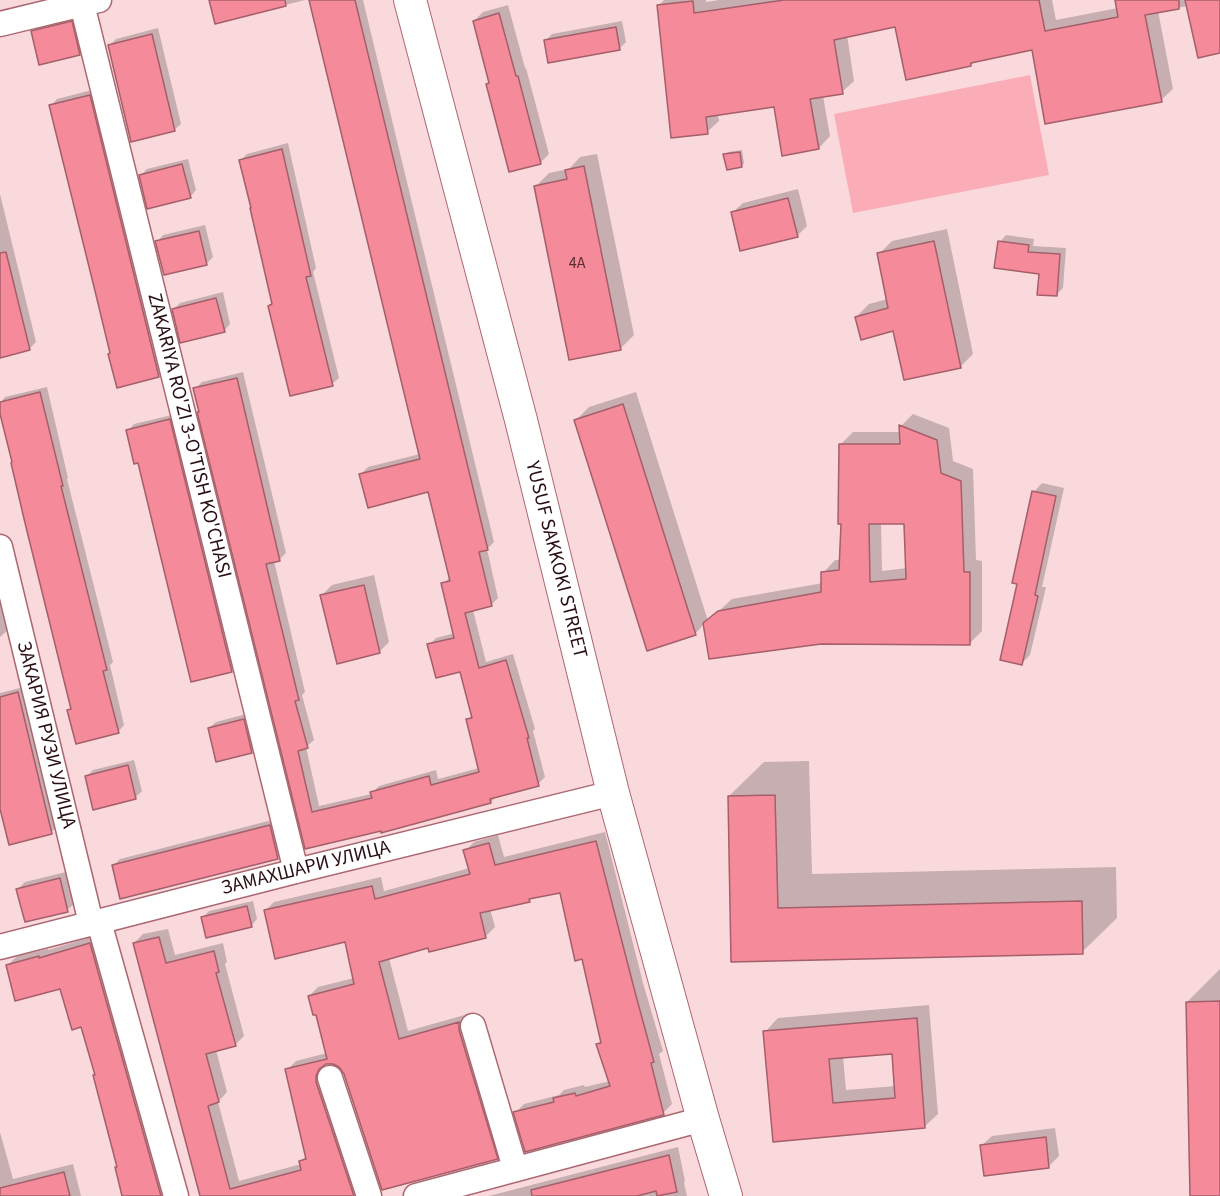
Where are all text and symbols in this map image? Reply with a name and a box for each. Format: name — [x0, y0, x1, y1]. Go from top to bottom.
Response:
house number: 4A — [569, 254, 585, 274]
street label: ZAKARIYA RO'ZI 3-O'TISH KO'CHASI — [141, 291, 235, 581]
street label: YUSUF SAKKOKI STREET — [519, 459, 591, 661]
street label: ЗАКАРИЯ РУЗИ УЛИЦА — [10, 639, 80, 831]
street label: ЗАМАХШАРИ УЛИЦА — [219, 836, 393, 902]

